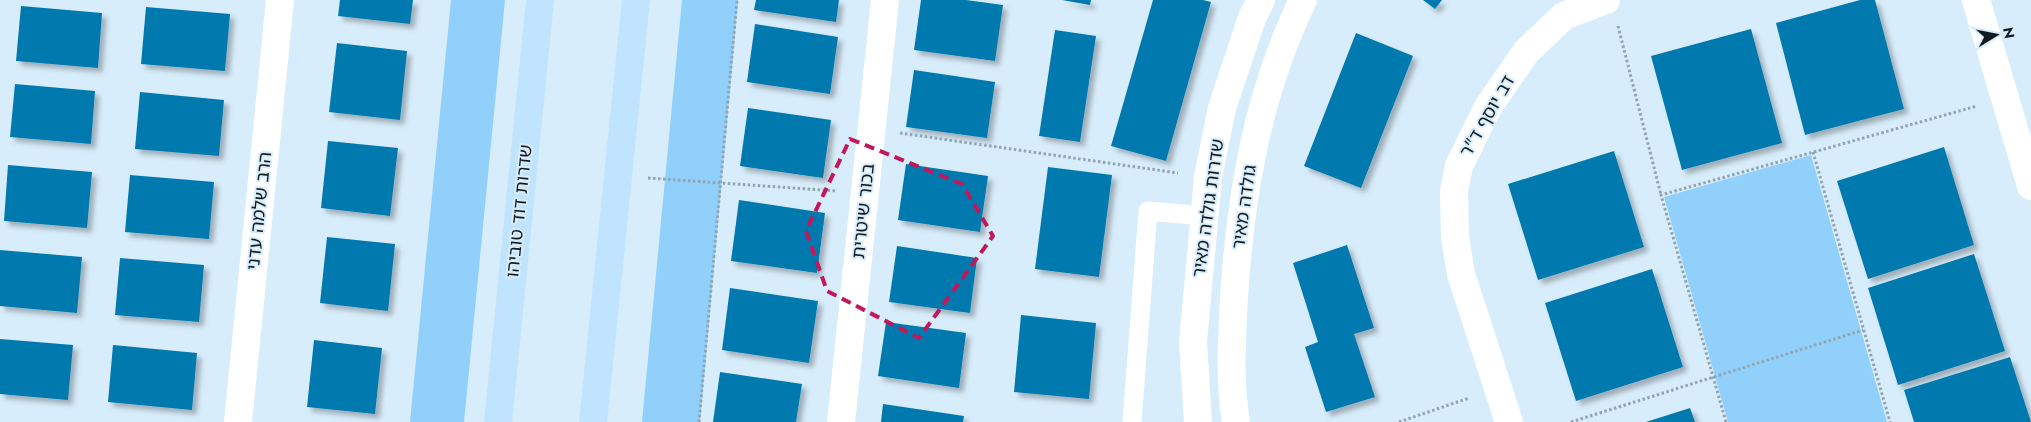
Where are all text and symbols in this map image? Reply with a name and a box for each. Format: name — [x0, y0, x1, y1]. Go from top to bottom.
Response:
north arrow — [1971, 10, 2021, 60]
text: N — [1998, 26, 2020, 40]
street label: דב יוסף ד"ר — [1453, 70, 1521, 162]
street label: שדרות גולדה מאיר — [1185, 137, 1231, 279]
street label: שדרות דוד טוביהו — [499, 143, 539, 279]
street label: הרב שלמה עדני — [240, 150, 278, 272]
street label: בכור שיטרית — [845, 162, 881, 260]
street label: גולדה מאיר — [1225, 163, 1263, 251]

